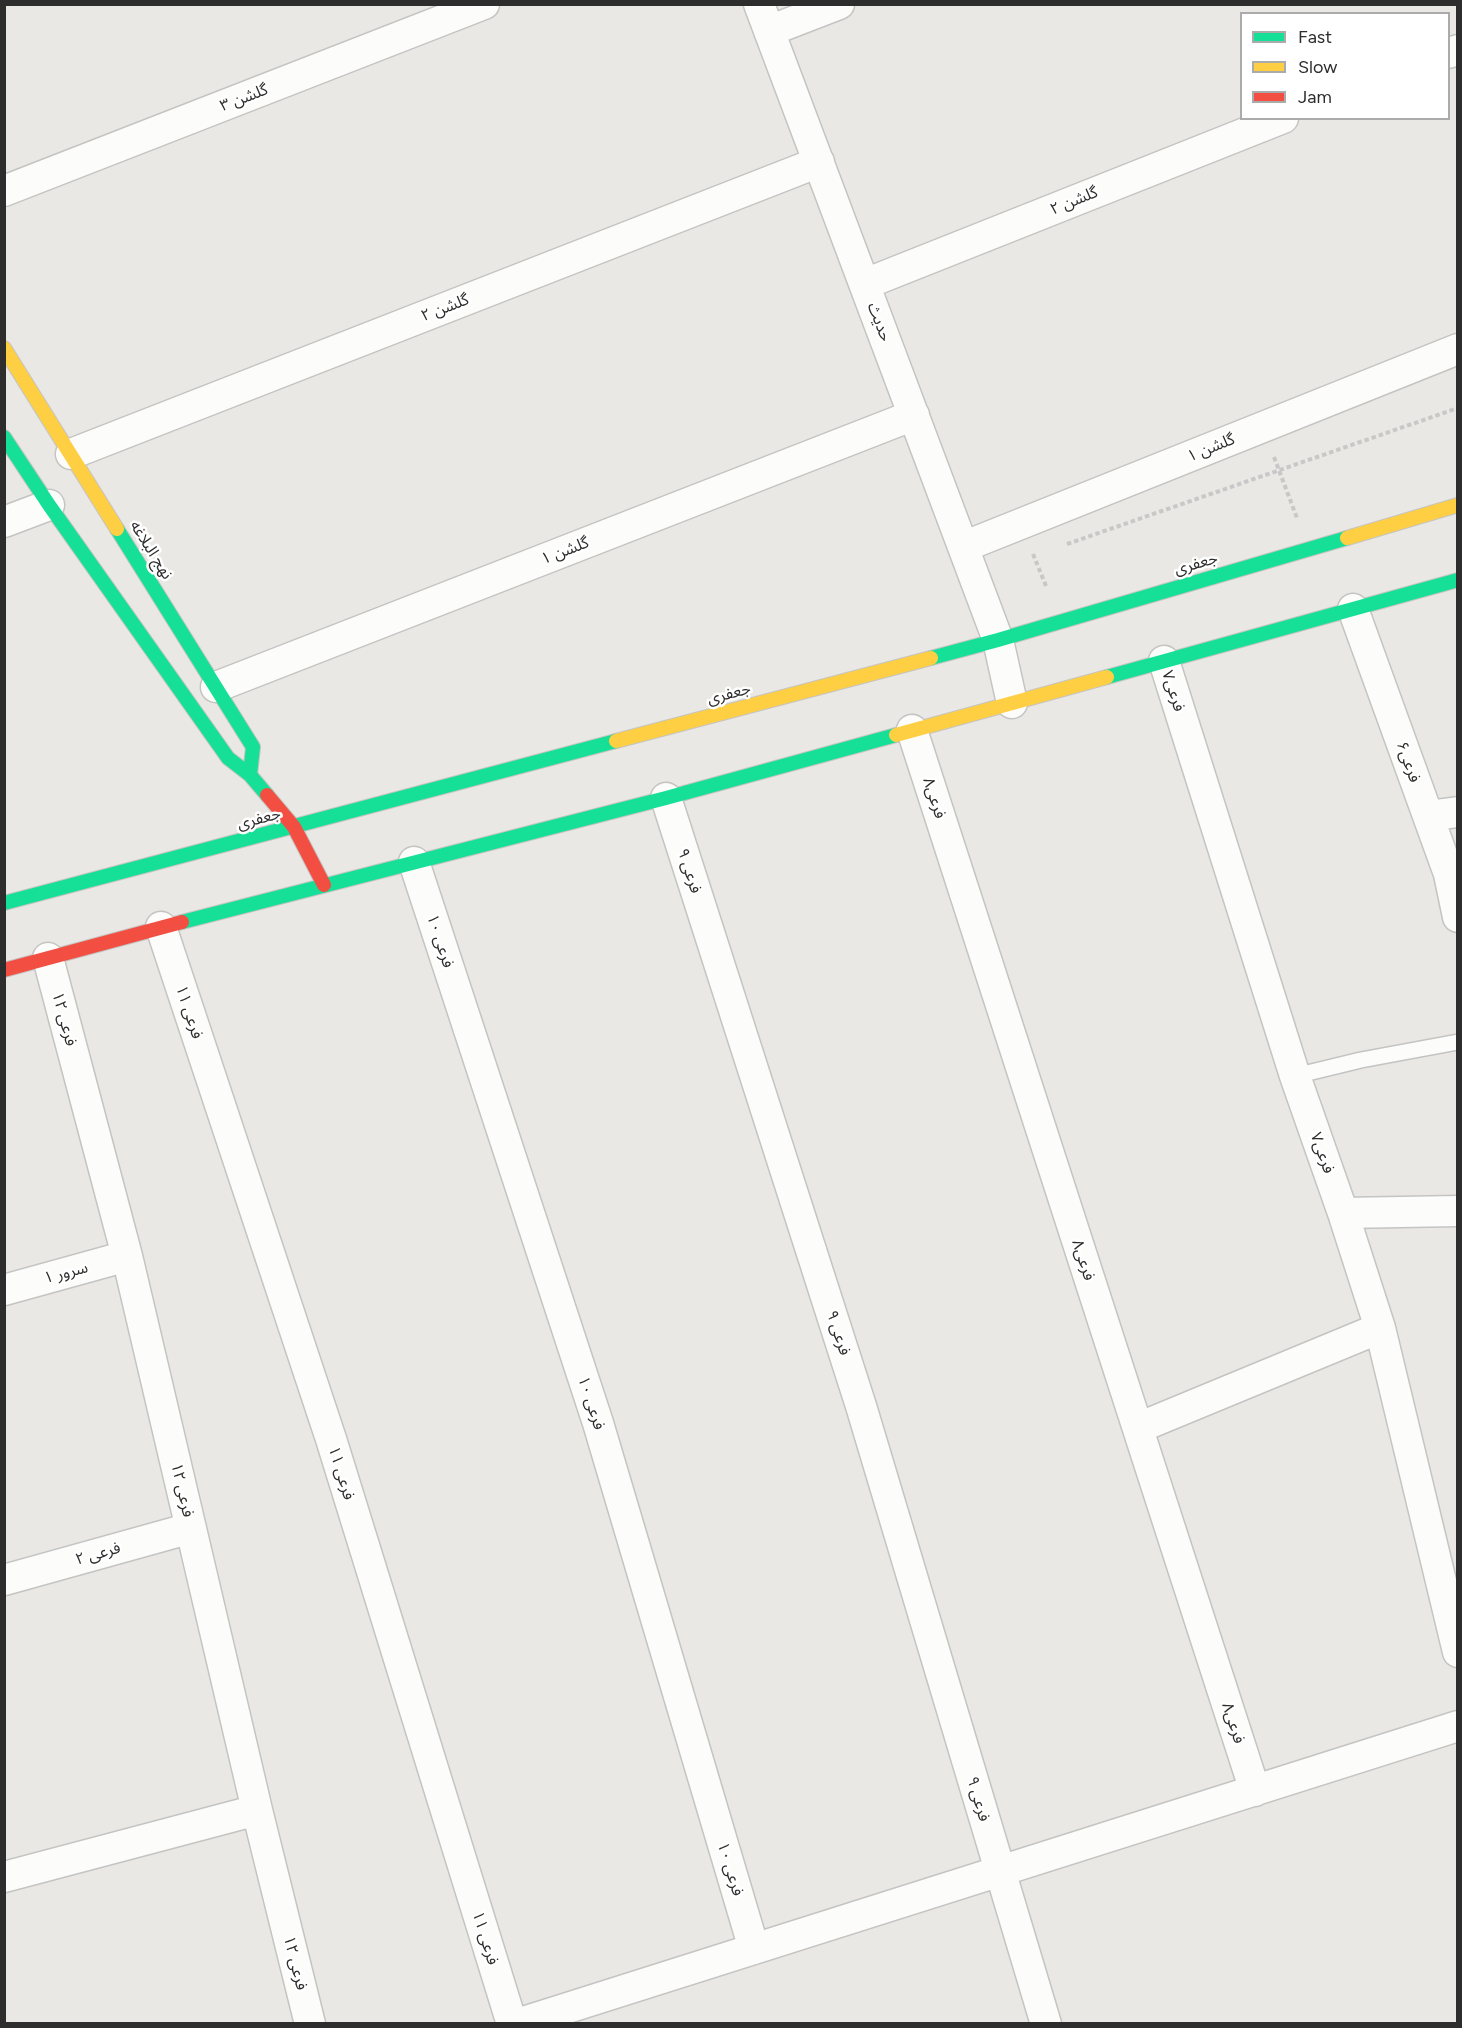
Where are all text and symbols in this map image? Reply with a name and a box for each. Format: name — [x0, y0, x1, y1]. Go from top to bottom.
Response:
legend — [1240, 12, 1450, 120]
text: Fast — [1298, 26, 1332, 48]
text: Slow — [1298, 56, 1337, 78]
street label: گلشن ۳ — [217, 80, 271, 116]
text: Jam — [1298, 86, 1332, 108]
street label: گلشن ۲ — [1047, 183, 1101, 219]
street label: گلشن ۲ — [418, 290, 472, 326]
street label: حدیث — [863, 300, 895, 344]
street label: گلشن ۱ — [1184, 430, 1238, 466]
street label: نهج البلاغه — [125, 517, 177, 583]
street label: گلشن ۱ — [538, 533, 592, 569]
street label: جعفری — [1172, 549, 1220, 579]
street label: فرعی۷ — [1157, 668, 1189, 714]
street label: جعفری — [705, 679, 753, 709]
street label: فرعی۶ — [1392, 739, 1424, 785]
street label: فرعی۸ — [918, 775, 950, 821]
street label: جعفری — [235, 804, 283, 834]
street label: فرعی ۹ — [673, 846, 705, 896]
street label: فرعی ۱۰ — [422, 912, 458, 970]
street label: فرعی ۱۱ — [171, 983, 207, 1041]
street label: فرعی ۱۲ — [48, 990, 80, 1048]
street label: فرعی۷ — [1306, 1130, 1338, 1176]
street label: فرعی۸ — [1067, 1237, 1099, 1283]
street label: سرور ۱ — [42, 1258, 90, 1288]
street label: فرعی ۹ — [822, 1308, 854, 1358]
street label: فرعی ۱۰ — [573, 1374, 609, 1432]
street label: فرعی ۱۱ — [324, 1444, 358, 1502]
street label: فرعی ۱۲ — [166, 1461, 198, 1519]
street label: فرعی ۲ — [73, 1538, 123, 1570]
street label: فرعی۸ — [1217, 1700, 1249, 1746]
street label: فرعی ۹ — [962, 1774, 994, 1824]
street label: فرعی ۱۰ — [713, 1840, 747, 1898]
street label: فرعی ۱۱ — [468, 1909, 502, 1967]
street label: فرعی ۱۲ — [279, 1934, 311, 1992]

